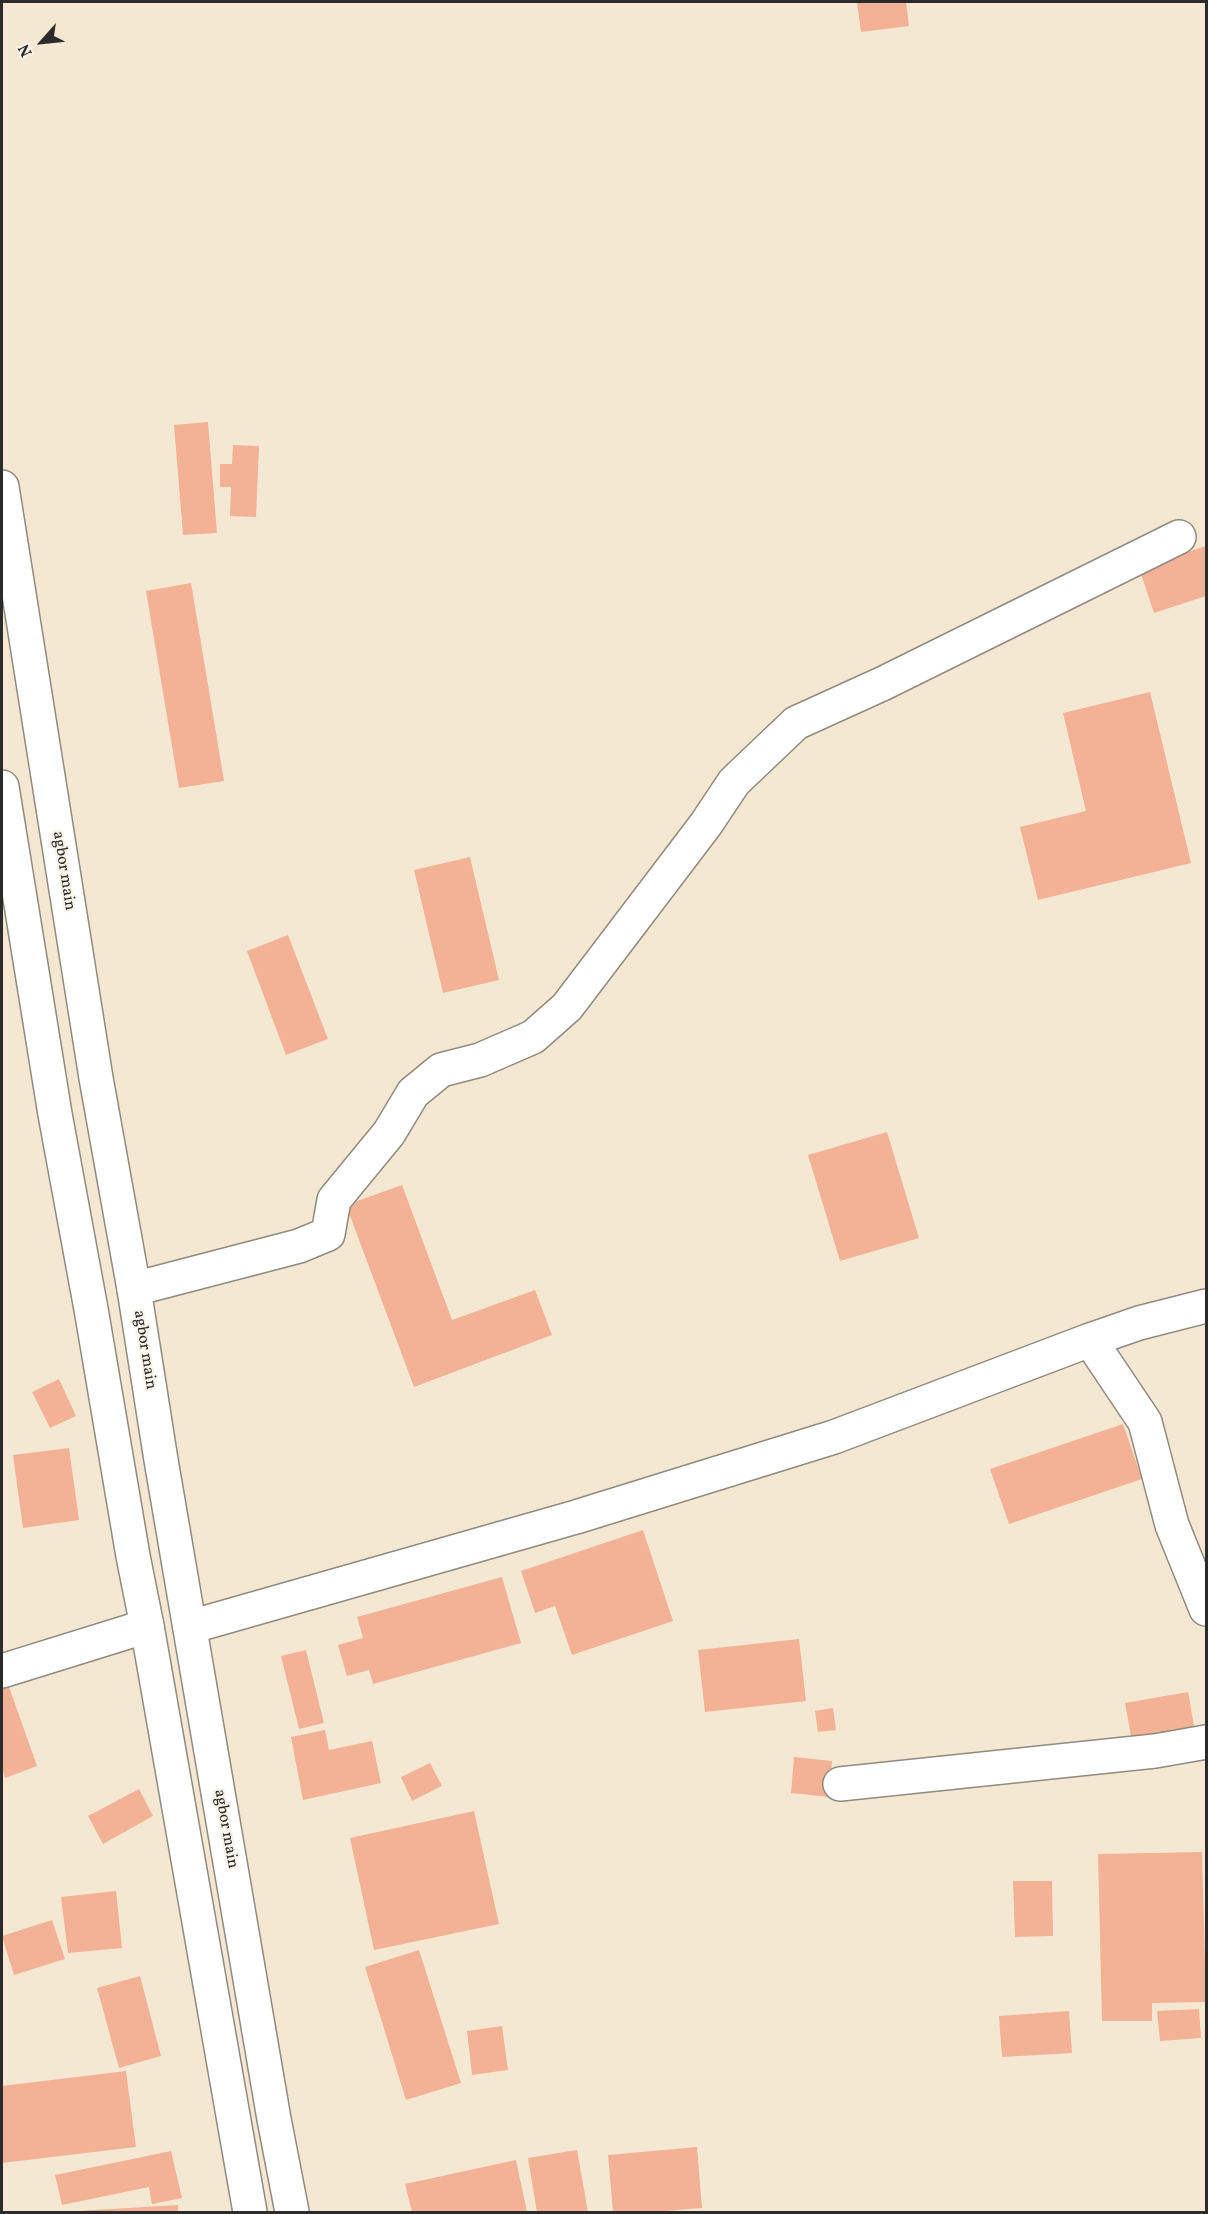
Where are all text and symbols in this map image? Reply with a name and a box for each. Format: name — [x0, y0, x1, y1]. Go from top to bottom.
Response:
north arrow — [12, 12, 72, 72]
text: N — [14, 40, 38, 60]
street label: agbor main — [47, 830, 79, 912]
street label: agbor main — [128, 1309, 160, 1391]
street label: agbor main — [209, 1788, 241, 1870]

